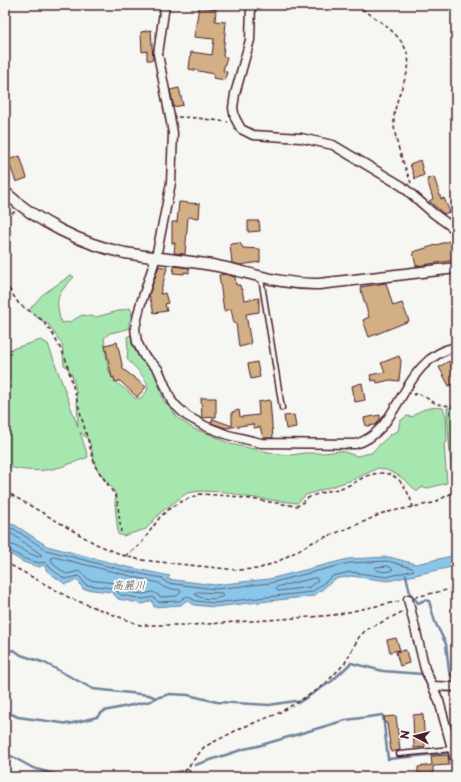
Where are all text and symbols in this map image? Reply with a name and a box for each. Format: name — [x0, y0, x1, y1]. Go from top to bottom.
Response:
water label: 高麗川 — [113, 576, 146, 593]
north arrow — [395, 716, 435, 756]
text: N — [396, 729, 414, 740]

